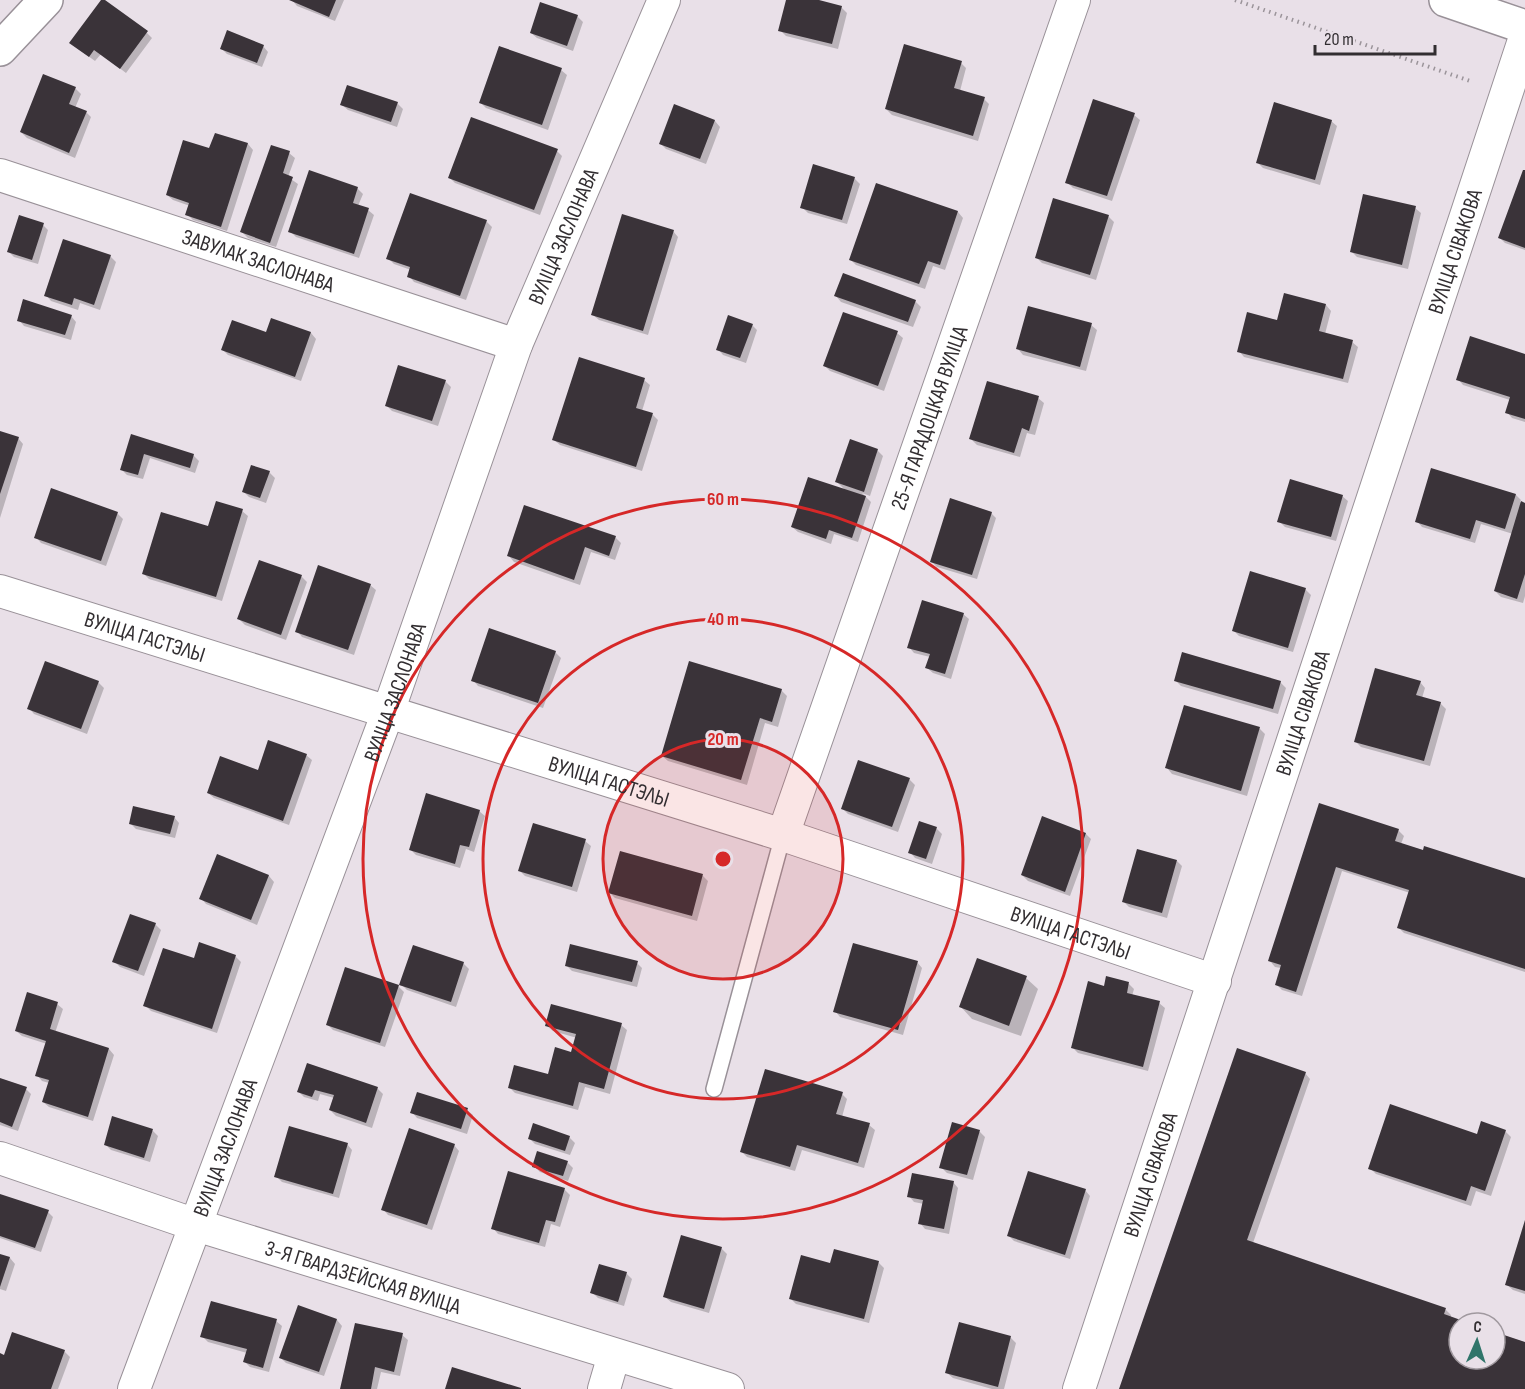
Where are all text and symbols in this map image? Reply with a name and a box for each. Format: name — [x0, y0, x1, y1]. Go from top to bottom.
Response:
scale bar — [1315, 18, 1435, 56]
text: 20 m — [1324, 29, 1354, 50]
street label: ВУЛІЦА ЗАСЛОНАВА — [523, 164, 605, 309]
street label: ВУЛІЦА СІВАКОВА — [1423, 185, 1489, 318]
street label: ЗАВУЛАК ЗАСЛОНАВА — [178, 224, 338, 299]
street label: 25-Я ГАРАДОЦКАЯ ВУЛІЦА — [885, 322, 975, 514]
text: 60 m — [707, 489, 739, 510]
street label: ВУЛІЦА ГАСТЭЛЫ — [81, 606, 208, 669]
text: 40 m — [707, 609, 739, 630]
street label: ВУЛІЦА ЗАСЛОНАВА — [359, 619, 433, 766]
street label: ВУЛІЦА СІВАКОВА — [1270, 647, 1337, 779]
text: 20 m — [707, 729, 739, 750]
street label: ВУЛІЦА ГАСТЭЛЫ — [545, 751, 672, 814]
centre of rings — [713, 849, 733, 869]
street label: ВУЛІЦА ГАСТЭЛЫ — [1007, 901, 1134, 967]
street label: ВУЛІЦА ЗАСЛОНАВА — [188, 1075, 264, 1221]
street label: ВУЛІЦА СІВАКОВА — [1118, 1108, 1185, 1241]
street label: 3-Я ГВАРДЗЕЙСКАЯ ВУЛІЦА — [261, 1235, 465, 1321]
north arrow — [1447, 1311, 1507, 1371]
text: С — [1473, 1318, 1482, 1337]

